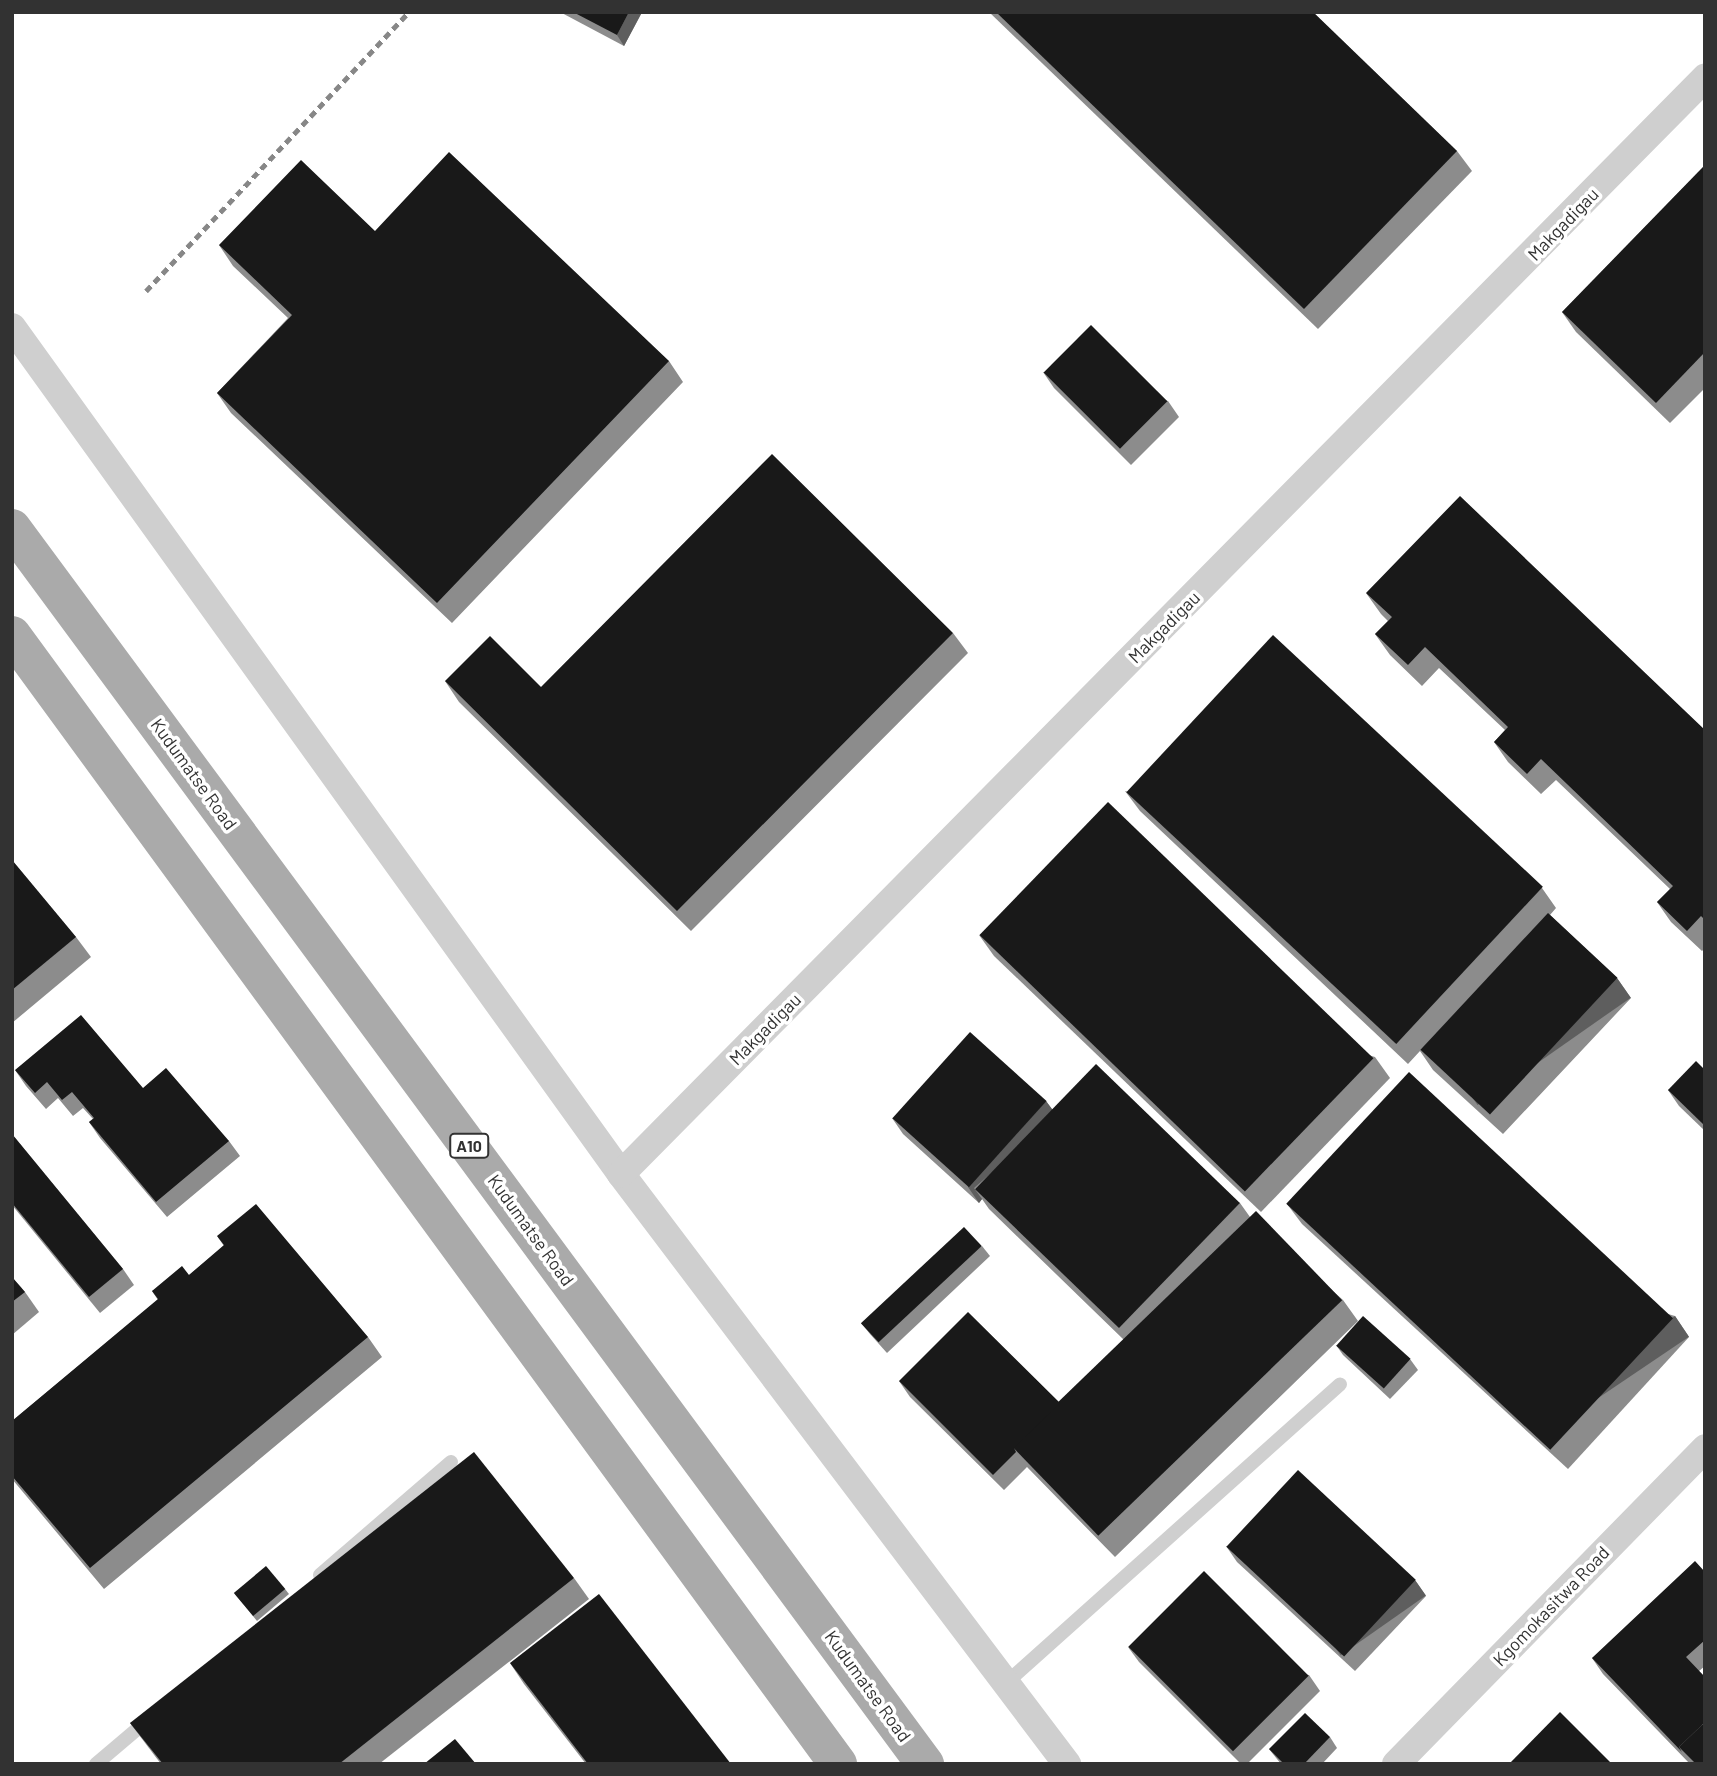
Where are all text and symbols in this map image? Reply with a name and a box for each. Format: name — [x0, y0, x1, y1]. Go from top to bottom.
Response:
street label: Makgadigau — [1523, 183, 1603, 265]
street label: Makgadigau — [1124, 587, 1204, 667]
street label: Kudumatse Road — [146, 714, 242, 834]
street label: Makgadigau — [725, 989, 805, 1069]
road number: A10 — [448, 1134, 490, 1158]
street label: Kudumatse Road — [483, 1170, 579, 1290]
street label: Kgomokasitwa Road — [1488, 1542, 1614, 1670]
street label: Kudumatse Road — [820, 1626, 916, 1746]

